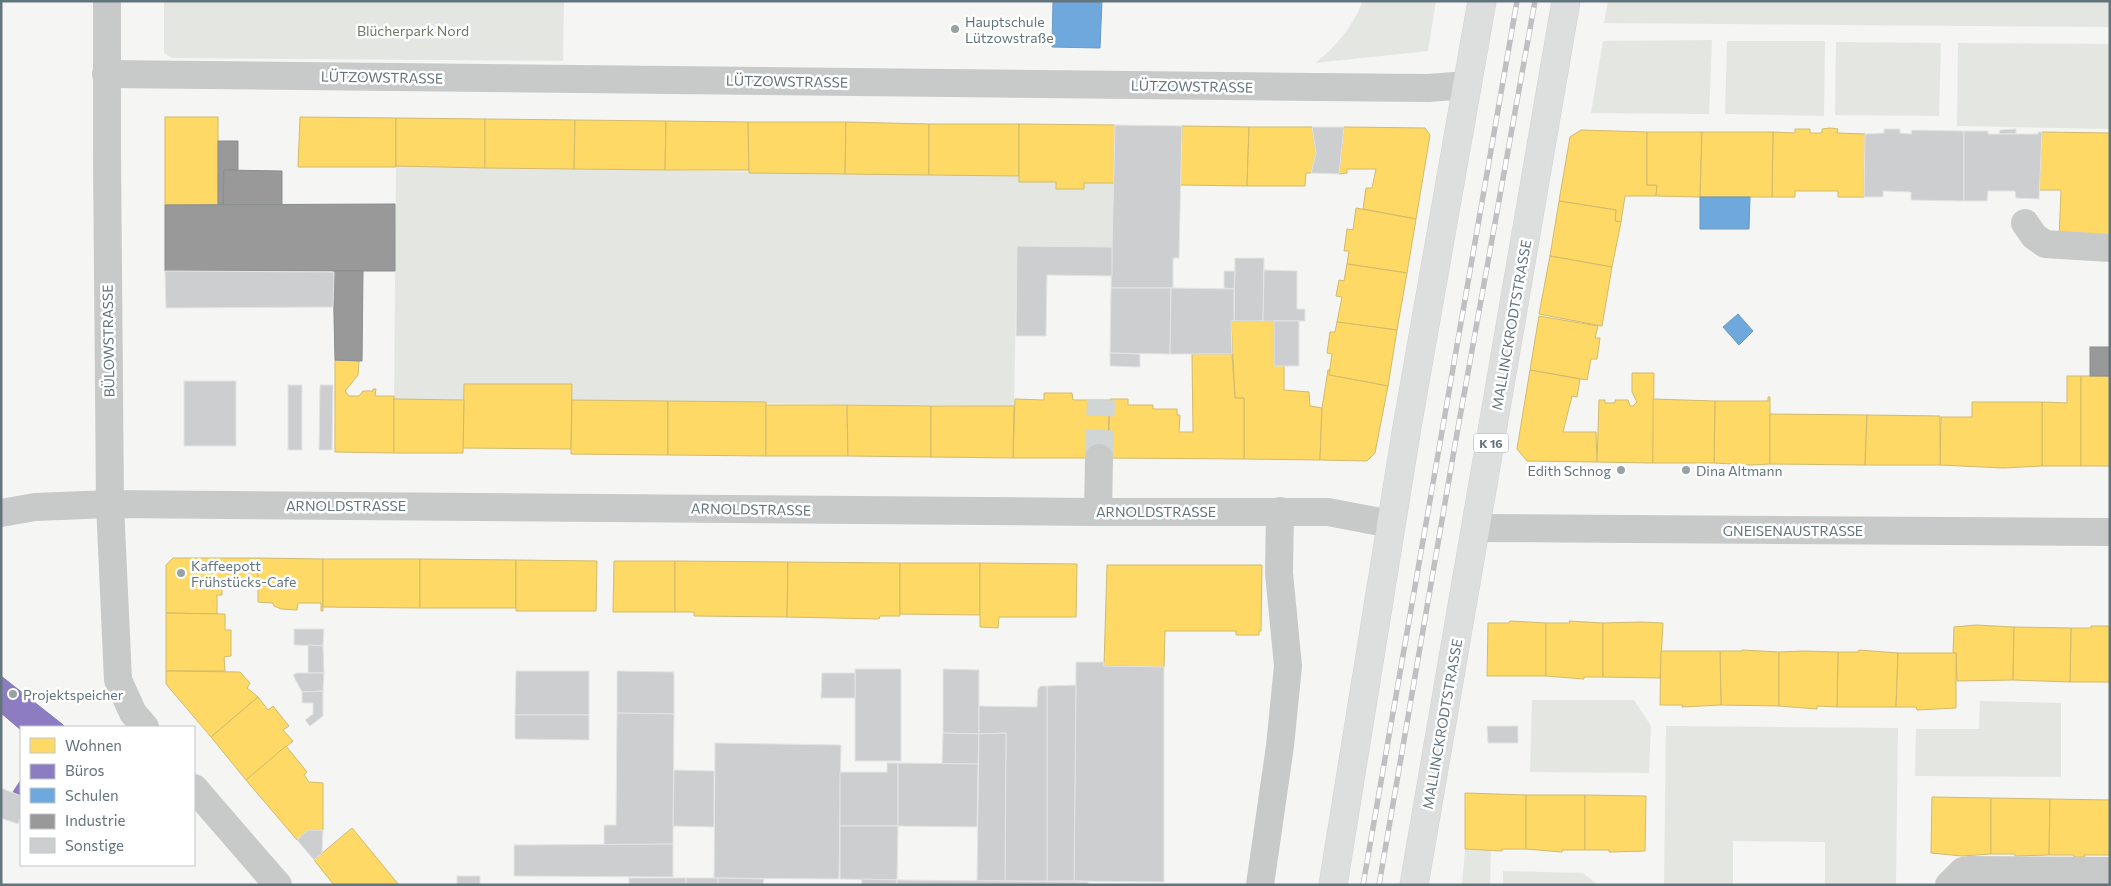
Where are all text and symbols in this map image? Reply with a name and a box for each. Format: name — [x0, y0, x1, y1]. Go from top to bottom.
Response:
place label: Hauptschule Lützowstraße — [965, 13, 1054, 46]
park label: Blücherpark Nord — [357, 22, 469, 39]
marker: Hauptschule Lützowstraße — [949, 23, 961, 35]
street label: LÜTZOWSTRASSE — [321, 67, 443, 87]
street label: LÜTZOWSTRASSE — [726, 71, 848, 91]
street label: LÜTZOWSTRASSE — [1131, 76, 1253, 96]
street label: MALLINCKRODTSTRASSE — [1488, 238, 1534, 412]
street label: BÜLOWSTRASSE — [99, 284, 117, 398]
road number: K 16 — [1474, 433, 1508, 452]
place label: Edith Schnog — [1527, 462, 1611, 479]
place label: Dina Altmann — [1696, 462, 1782, 479]
marker: Edith Schnog — [1615, 464, 1627, 476]
marker: Dina Altmann — [1680, 464, 1692, 476]
street label: ARNOLDSTRASSE — [286, 497, 406, 514]
street label: ARNOLDSTRASSE — [691, 499, 811, 519]
street label: ARNOLDSTRASSE — [1096, 503, 1216, 520]
street label: GNEISENAUSTRASSE — [1723, 522, 1863, 539]
place label: Kaffeepott Frühstücks-Cafe — [191, 557, 296, 590]
marker: Kaffeepott Frühstücks-Cafe — [175, 567, 187, 579]
street label: MALLINCKRODTSTRASSE — [1419, 637, 1465, 811]
place label: Projektspeicher — [23, 686, 124, 703]
marker: Projektspeicher — [7, 688, 19, 700]
legend — [20, 726, 195, 866]
text: Wohnen — [65, 736, 122, 754]
text: Büros — [65, 761, 105, 779]
text: Schulen — [65, 786, 119, 804]
text: Industrie — [65, 811, 126, 829]
text: Sonstige — [65, 836, 124, 854]

